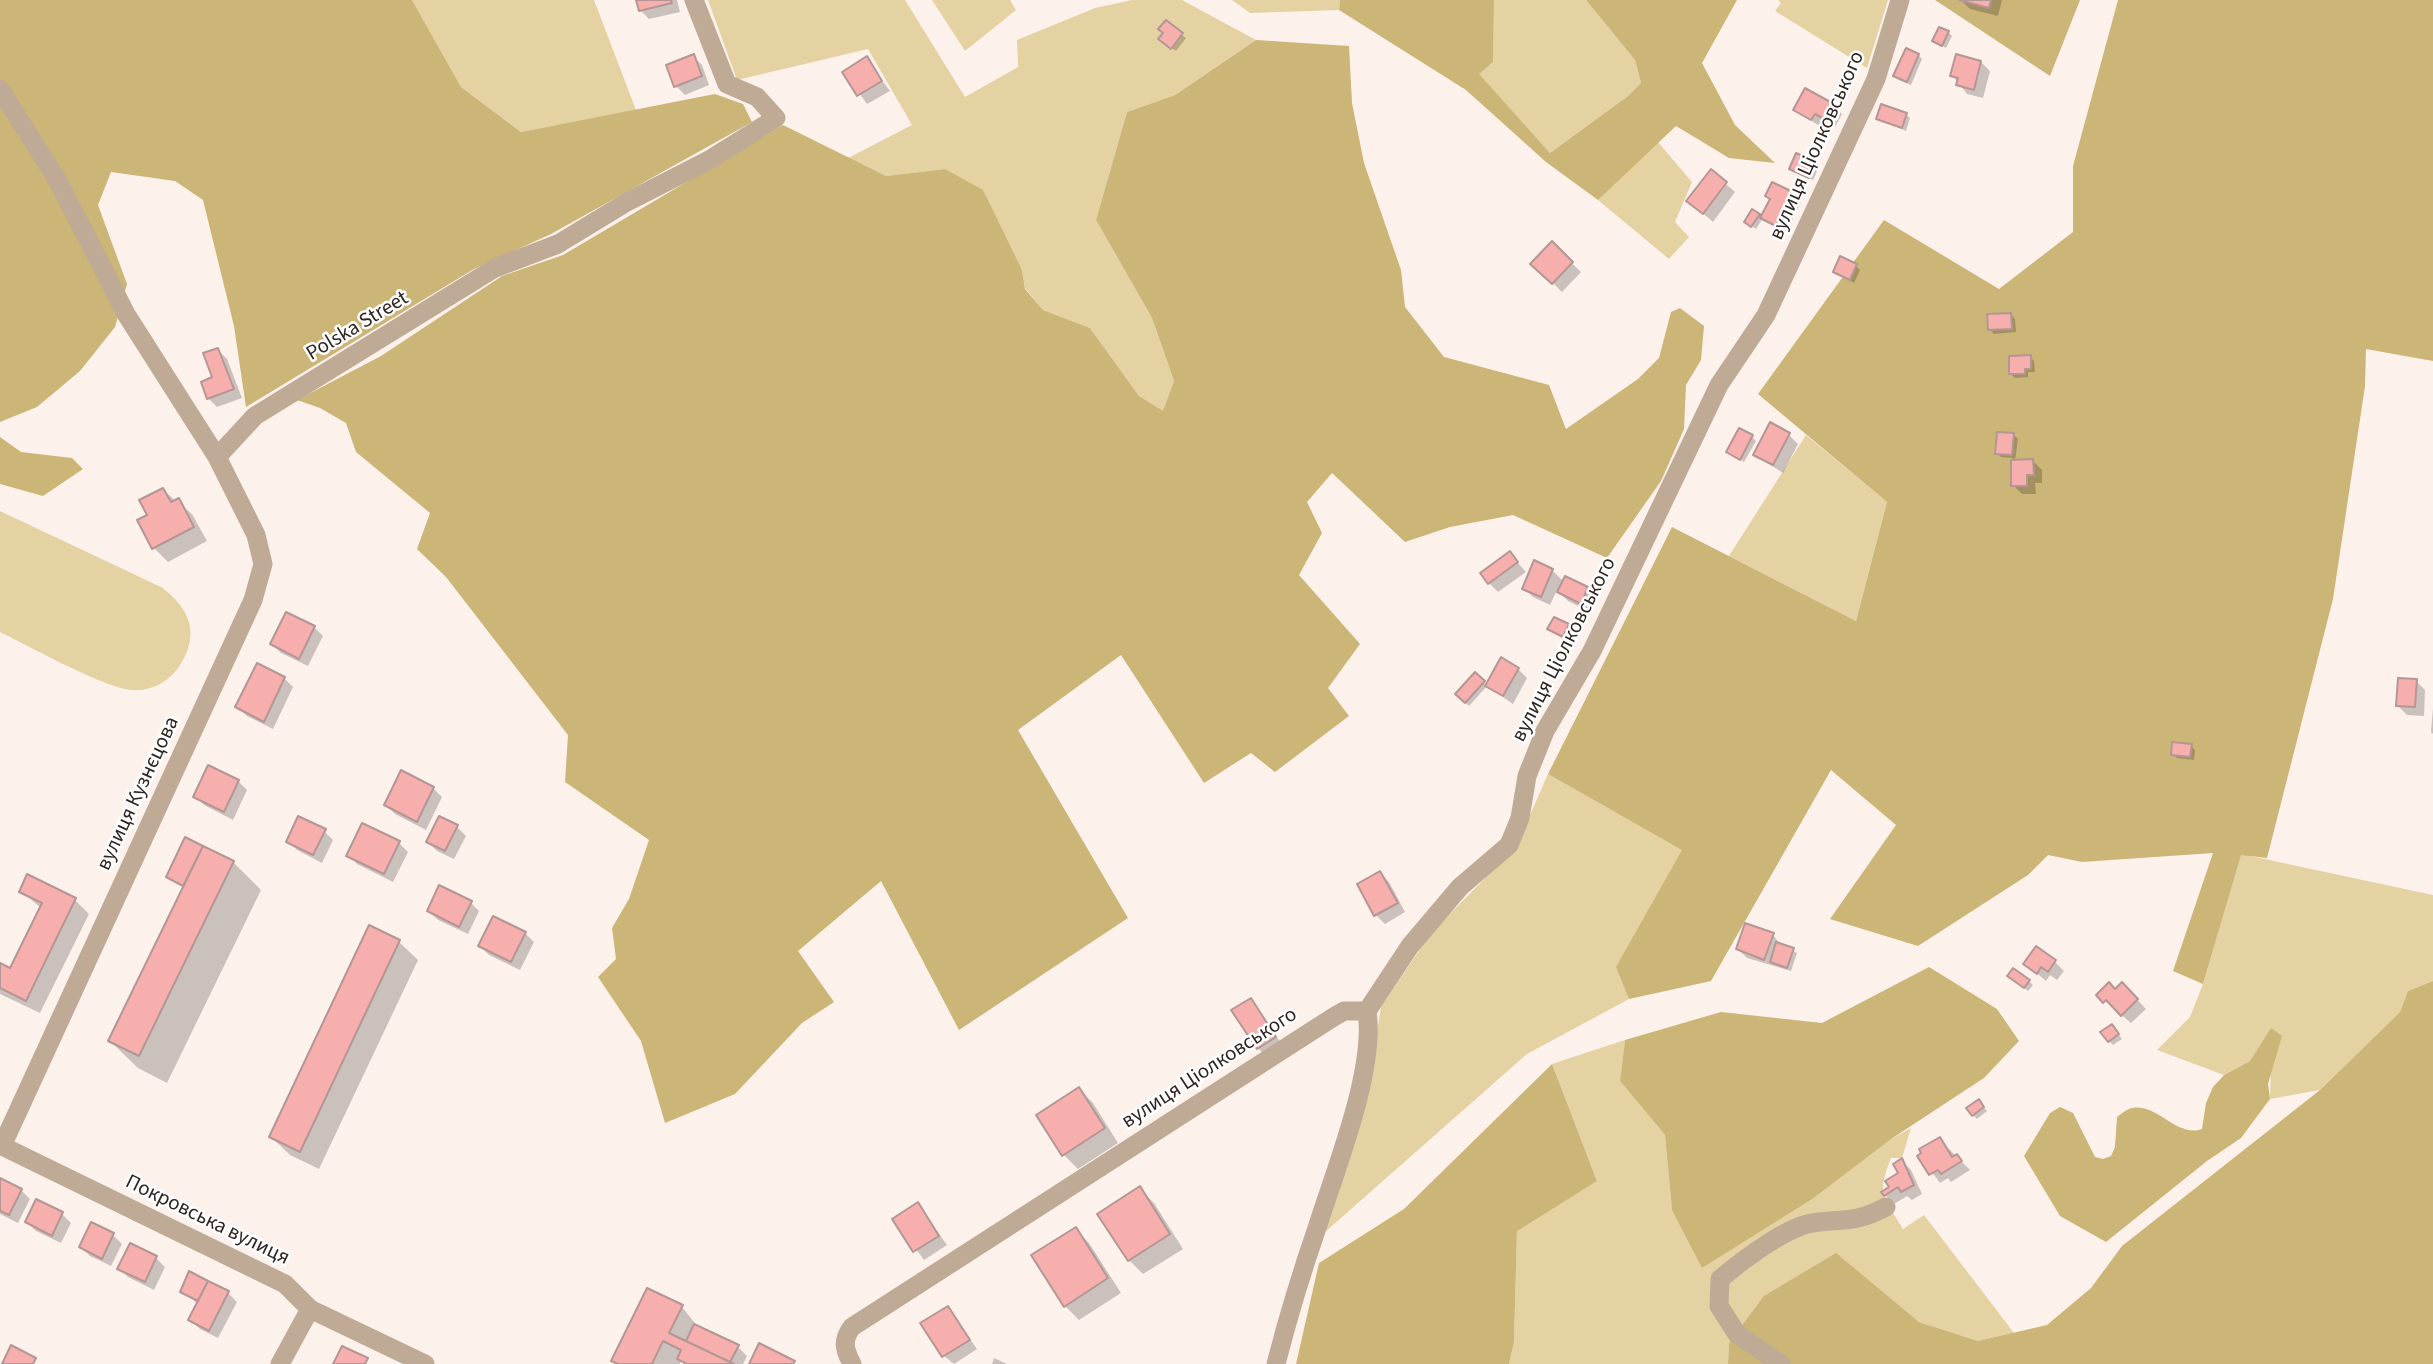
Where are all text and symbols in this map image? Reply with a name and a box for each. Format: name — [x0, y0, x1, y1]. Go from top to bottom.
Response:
street label: вулиця Ціолковського — [1765, 48, 1871, 244]
street label: Polska Street — [302, 287, 414, 367]
street label: вулиця Ціолковського — [1508, 553, 1622, 747]
street label: вулиця Кузнєцова — [92, 713, 186, 875]
street label: вулиця Ціолковського — [1118, 1003, 1302, 1135]
street label: Покровська вулиця — [121, 1170, 293, 1272]

